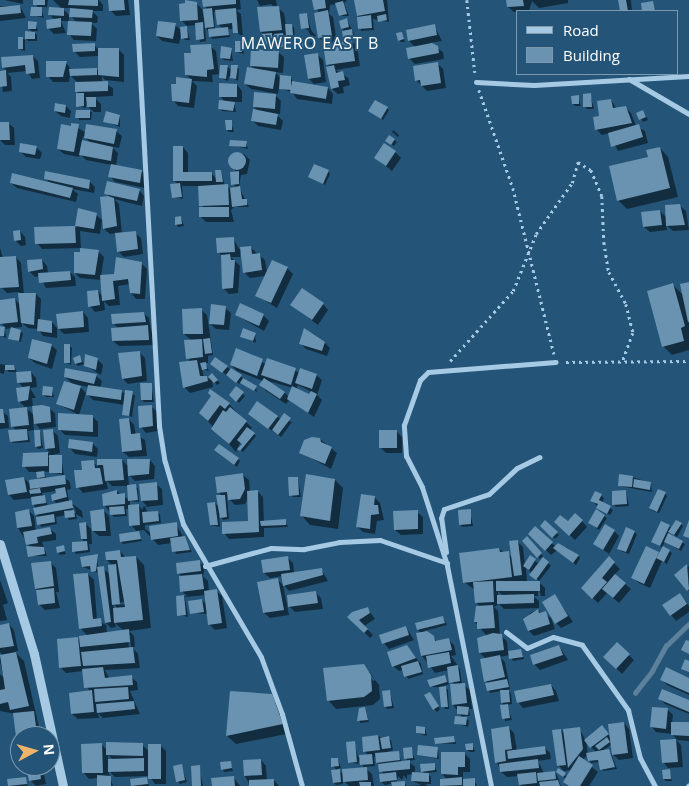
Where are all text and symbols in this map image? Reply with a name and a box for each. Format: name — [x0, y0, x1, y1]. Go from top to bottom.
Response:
legend — [516, 10, 679, 75]
text: Road — [563, 20, 599, 40]
district label: MAWERO EAST B — [239, 33, 381, 53]
text: Building — [563, 45, 620, 65]
north arrow — [10, 726, 60, 776]
text: N — [39, 743, 59, 756]

